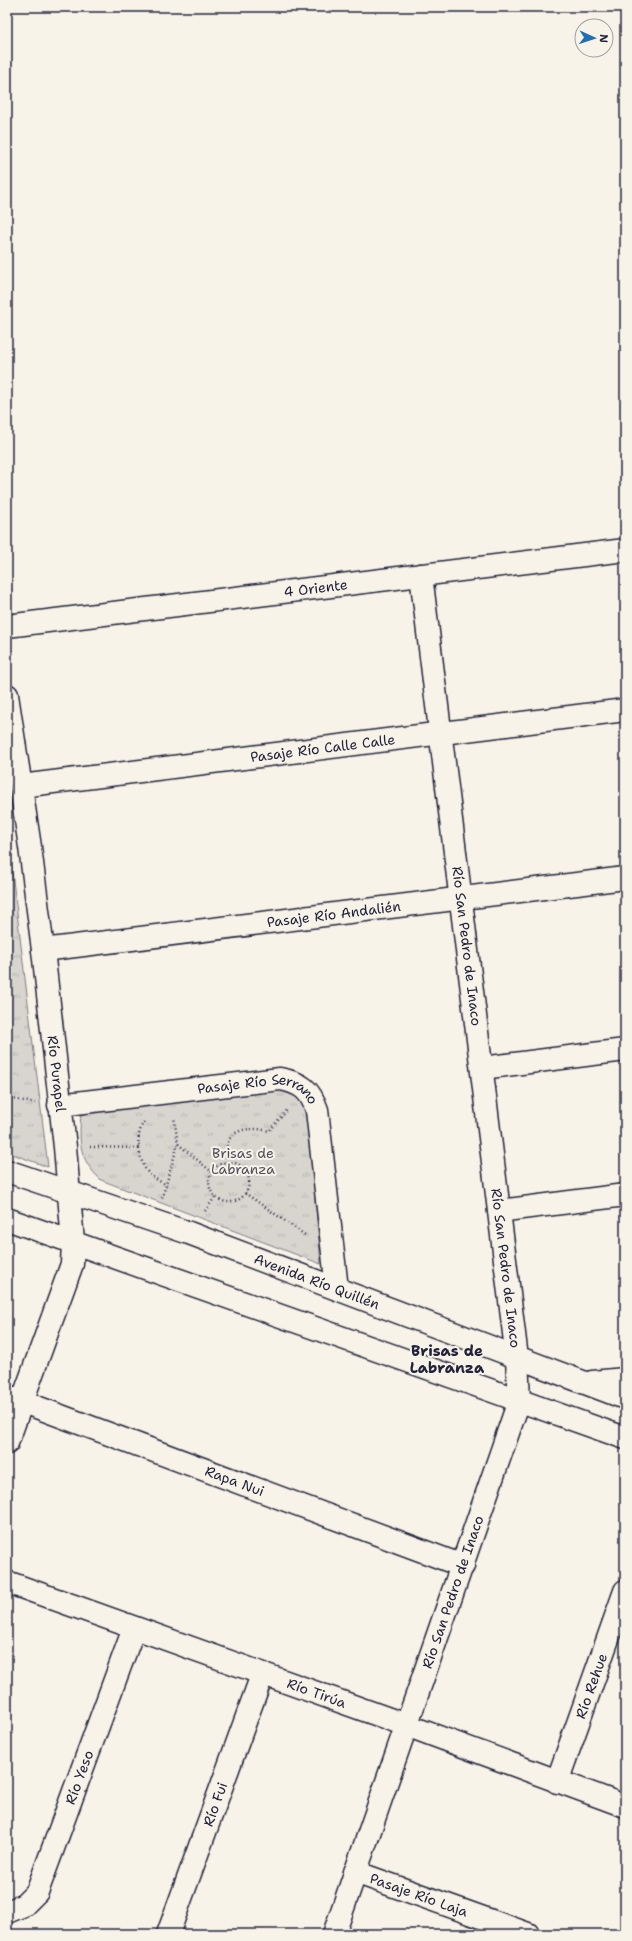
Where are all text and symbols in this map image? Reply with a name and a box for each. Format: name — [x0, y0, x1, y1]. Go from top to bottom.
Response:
north arrow — [574, 18, 614, 58]
text: N — [596, 34, 611, 44]
street label: 4 Oriente — [283, 575, 349, 601]
street label: Pasaje Río Calle Calle — [249, 730, 396, 766]
street label: Río San Pedro de Inaco — [448, 865, 486, 1027]
street label: Pasaje Río Andalién — [266, 897, 402, 931]
street label: Río Purapel — [44, 1034, 70, 1114]
street label: Pasaje Río Serrano — [196, 1070, 322, 1107]
park label: Brisas de Labranza — [211, 1144, 275, 1178]
street label: Río San Pedro de Inaco — [487, 1187, 525, 1349]
street label: Avenida Río Quillén — [252, 1249, 383, 1313]
district label: Brisas de Labranza — [410, 1341, 485, 1378]
street label: Rapa Nui — [202, 1462, 267, 1500]
street label: Río San Pedro de Inaco — [418, 1513, 488, 1671]
street label: Río Rehue — [571, 1651, 611, 1721]
street label: Río Tirúa — [285, 1674, 349, 1712]
street label: Río Yeso — [61, 1748, 97, 1807]
street label: Río Fui — [199, 1780, 231, 1829]
street label: Pasaje Río Laja — [368, 1869, 471, 1921]

